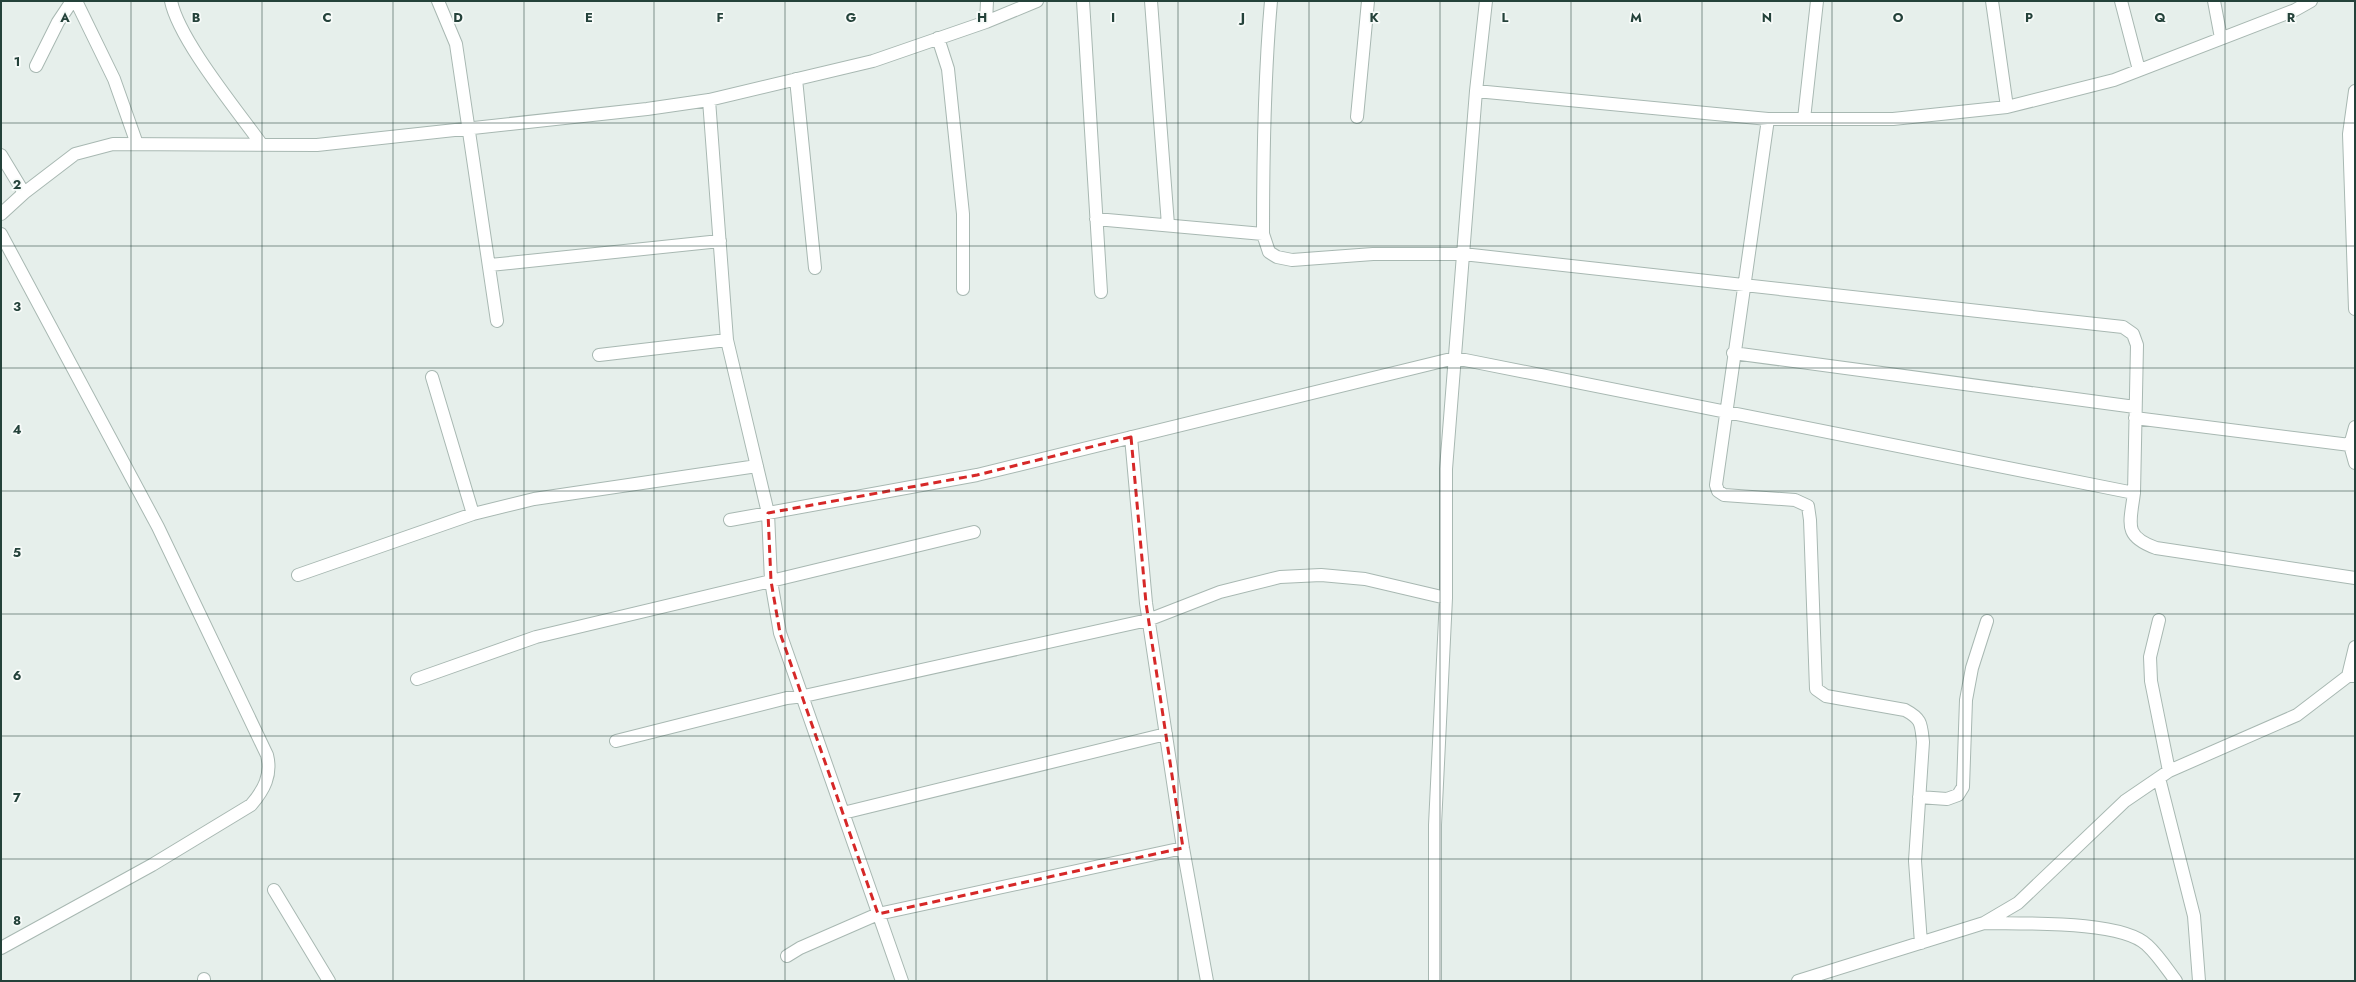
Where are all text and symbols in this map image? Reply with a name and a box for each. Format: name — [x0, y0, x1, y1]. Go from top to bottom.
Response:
text: A — [59, 8, 70, 27]
text: B — [192, 8, 201, 27]
text: C — [322, 8, 332, 27]
text: D — [453, 8, 463, 27]
text: E — [585, 8, 593, 27]
text: F — [716, 8, 724, 27]
text: G — [846, 8, 857, 27]
text: H — [977, 8, 987, 27]
text: I — [1111, 8, 1115, 27]
text: J — [1238, 8, 1245, 27]
text: K — [1369, 8, 1379, 27]
text: L — [1502, 8, 1509, 27]
text: M — [1630, 8, 1642, 27]
text: N — [1762, 8, 1772, 27]
text: O — [1893, 8, 1904, 27]
text: P — [2025, 8, 2033, 27]
text: Q — [2154, 8, 2166, 27]
text: R — [2287, 8, 2296, 27]
text: 1 — [14, 52, 20, 71]
text: 2 — [13, 175, 21, 194]
text: 3 — [13, 297, 21, 316]
text: 4 — [12, 420, 22, 439]
text: 5 — [13, 543, 21, 562]
text: 6 — [13, 666, 22, 685]
text: 7 — [13, 788, 21, 807]
text: 8 — [13, 911, 21, 930]

